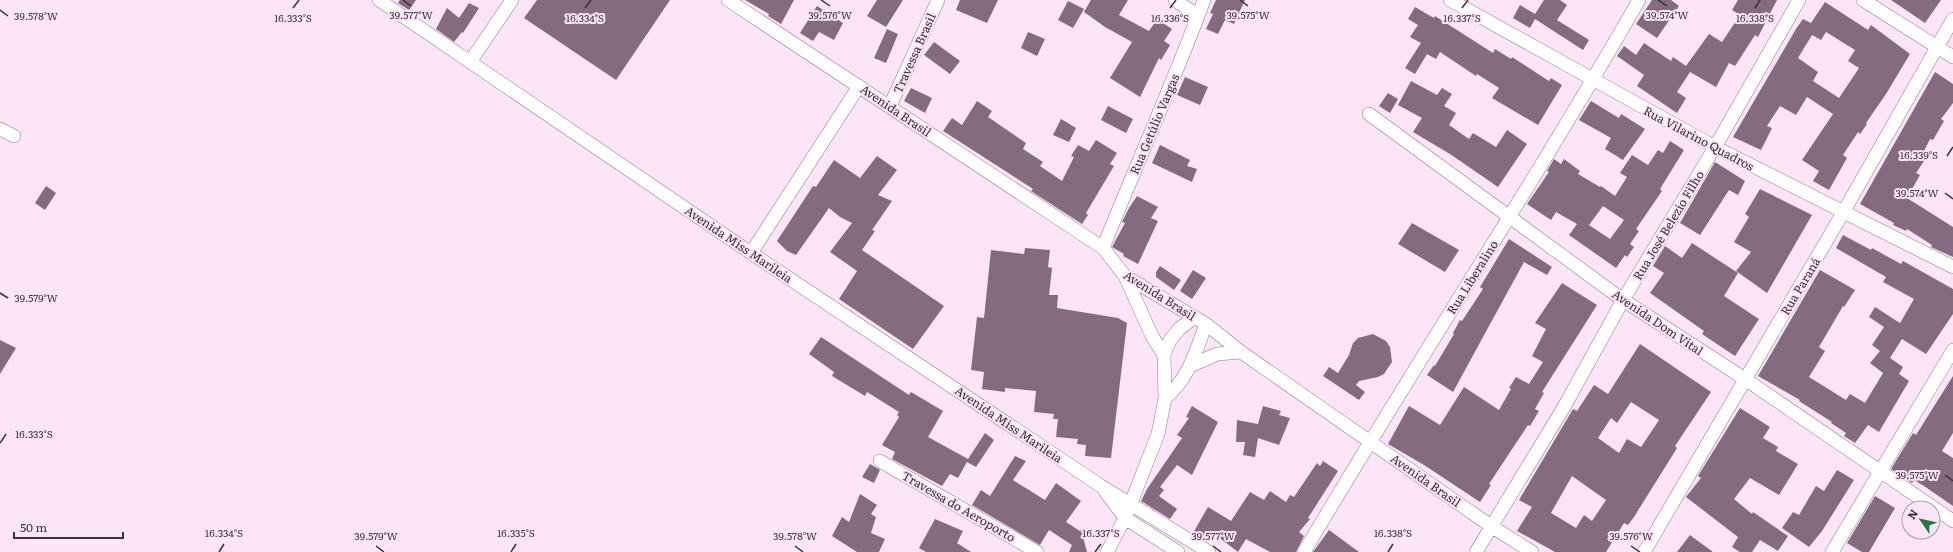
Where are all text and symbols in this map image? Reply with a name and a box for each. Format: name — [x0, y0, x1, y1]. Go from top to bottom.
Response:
text: 39.577°W — [389, 7, 433, 22]
text: 39.576°W — [808, 7, 852, 22]
text: 39.575°W — [1226, 7, 1270, 22]
text: 39.574°W — [1646, 7, 1689, 22]
text: 39.578°W — [14, 8, 58, 23]
text: 16.333°S — [274, 10, 312, 25]
text: 16.334°S — [566, 10, 604, 25]
street label: Travessa Brasil — [888, 10, 940, 96]
text: 16.336°S — [1151, 10, 1189, 25]
text: 16.337°S — [1443, 10, 1481, 25]
text: 16.338°S — [1736, 10, 1774, 25]
street label: Rua Getúlio Vargas — [1125, 70, 1184, 177]
street label: Avenida Brasil — [857, 80, 935, 140]
street label: Rua Vilarino Quadros — [1641, 101, 1758, 175]
text: 16.339°S — [1900, 147, 1938, 162]
street label: Rua José Belezio Filho — [1628, 167, 1708, 283]
text: 39.574°W — [1896, 185, 1939, 200]
street label: Avenida Miss Marileia — [682, 201, 797, 287]
street label: Rua Liberalino — [1442, 236, 1502, 318]
street label: Rua Paraná — [1776, 253, 1825, 318]
street label: Avenida Brasil — [1120, 266, 1200, 324]
street label: Avenida Dom Vital — [1609, 285, 1707, 359]
text: 39.579°W — [14, 290, 58, 305]
street label: Avenida Miss Marileia — [952, 381, 1067, 467]
text: 16.333°S — [15, 426, 53, 441]
street label: Avenida Brasil — [1387, 449, 1465, 511]
street label: Travessa do Aeroporto — [899, 466, 1019, 546]
text: 39.575°W — [1895, 467, 1939, 482]
north arrow — [1901, 500, 1941, 540]
text: N — [1903, 506, 1921, 522]
scale bar — [14, 514, 123, 540]
text: 50 m — [20, 518, 47, 536]
text: 16.334°S — [205, 525, 243, 540]
text: 16.335°S — [497, 525, 535, 540]
text: 16.337°S — [1082, 525, 1120, 540]
text: 16.338°S — [1374, 525, 1412, 540]
text: 39.579°W — [354, 528, 398, 543]
text: 39.578°W — [773, 528, 817, 543]
text: 39.577°W — [1191, 528, 1235, 543]
text: 39.576°W — [1609, 528, 1653, 543]

